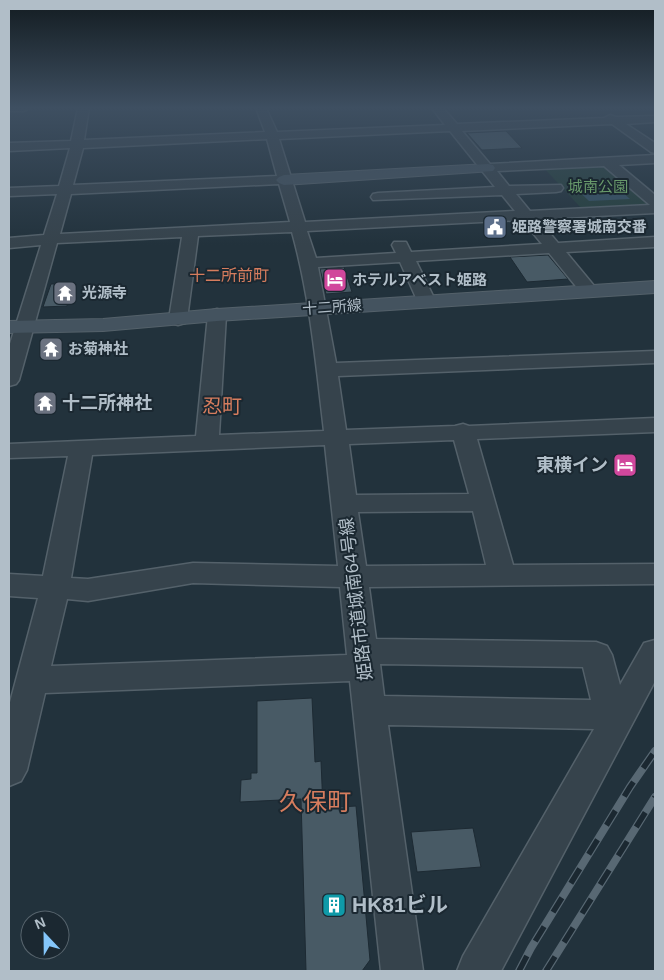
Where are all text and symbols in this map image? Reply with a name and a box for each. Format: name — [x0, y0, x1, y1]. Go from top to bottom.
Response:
park label: 城南公園 — [568, 178, 628, 195]
public building icon: 姫路警察署城南交番 — [482, 214, 508, 240]
place label: 姫路警察署城南交番 — [512, 218, 647, 235]
district label: 十二所前町 — [189, 267, 269, 284]
hotel icon: ホテルアベスト姫路 — [322, 267, 348, 293]
place label: ホテルアベスト姫路 — [352, 271, 487, 288]
temple icon: 光源寺 — [52, 280, 78, 306]
place label: 光源寺 — [82, 284, 127, 301]
street label: 十二所線 — [301, 296, 362, 317]
temple icon: お菊神社 — [38, 336, 64, 362]
place label: お菊神社 — [68, 340, 128, 357]
temple icon: 十二所神社 — [32, 390, 58, 416]
place label: 十二所神社 — [62, 393, 152, 413]
district label: 忍町 — [202, 395, 242, 417]
hotel icon: 東横イン — [612, 452, 638, 478]
place label: 東横イン — [536, 455, 608, 475]
street label: 姫路市道城南64号線 — [336, 516, 376, 682]
district label: 久保町 — [279, 788, 351, 815]
building icon: HK81ビル — [321, 892, 347, 918]
place label: HK81ビル — [352, 893, 448, 916]
north arrow — [20, 910, 70, 960]
text: N — [32, 914, 48, 932]

